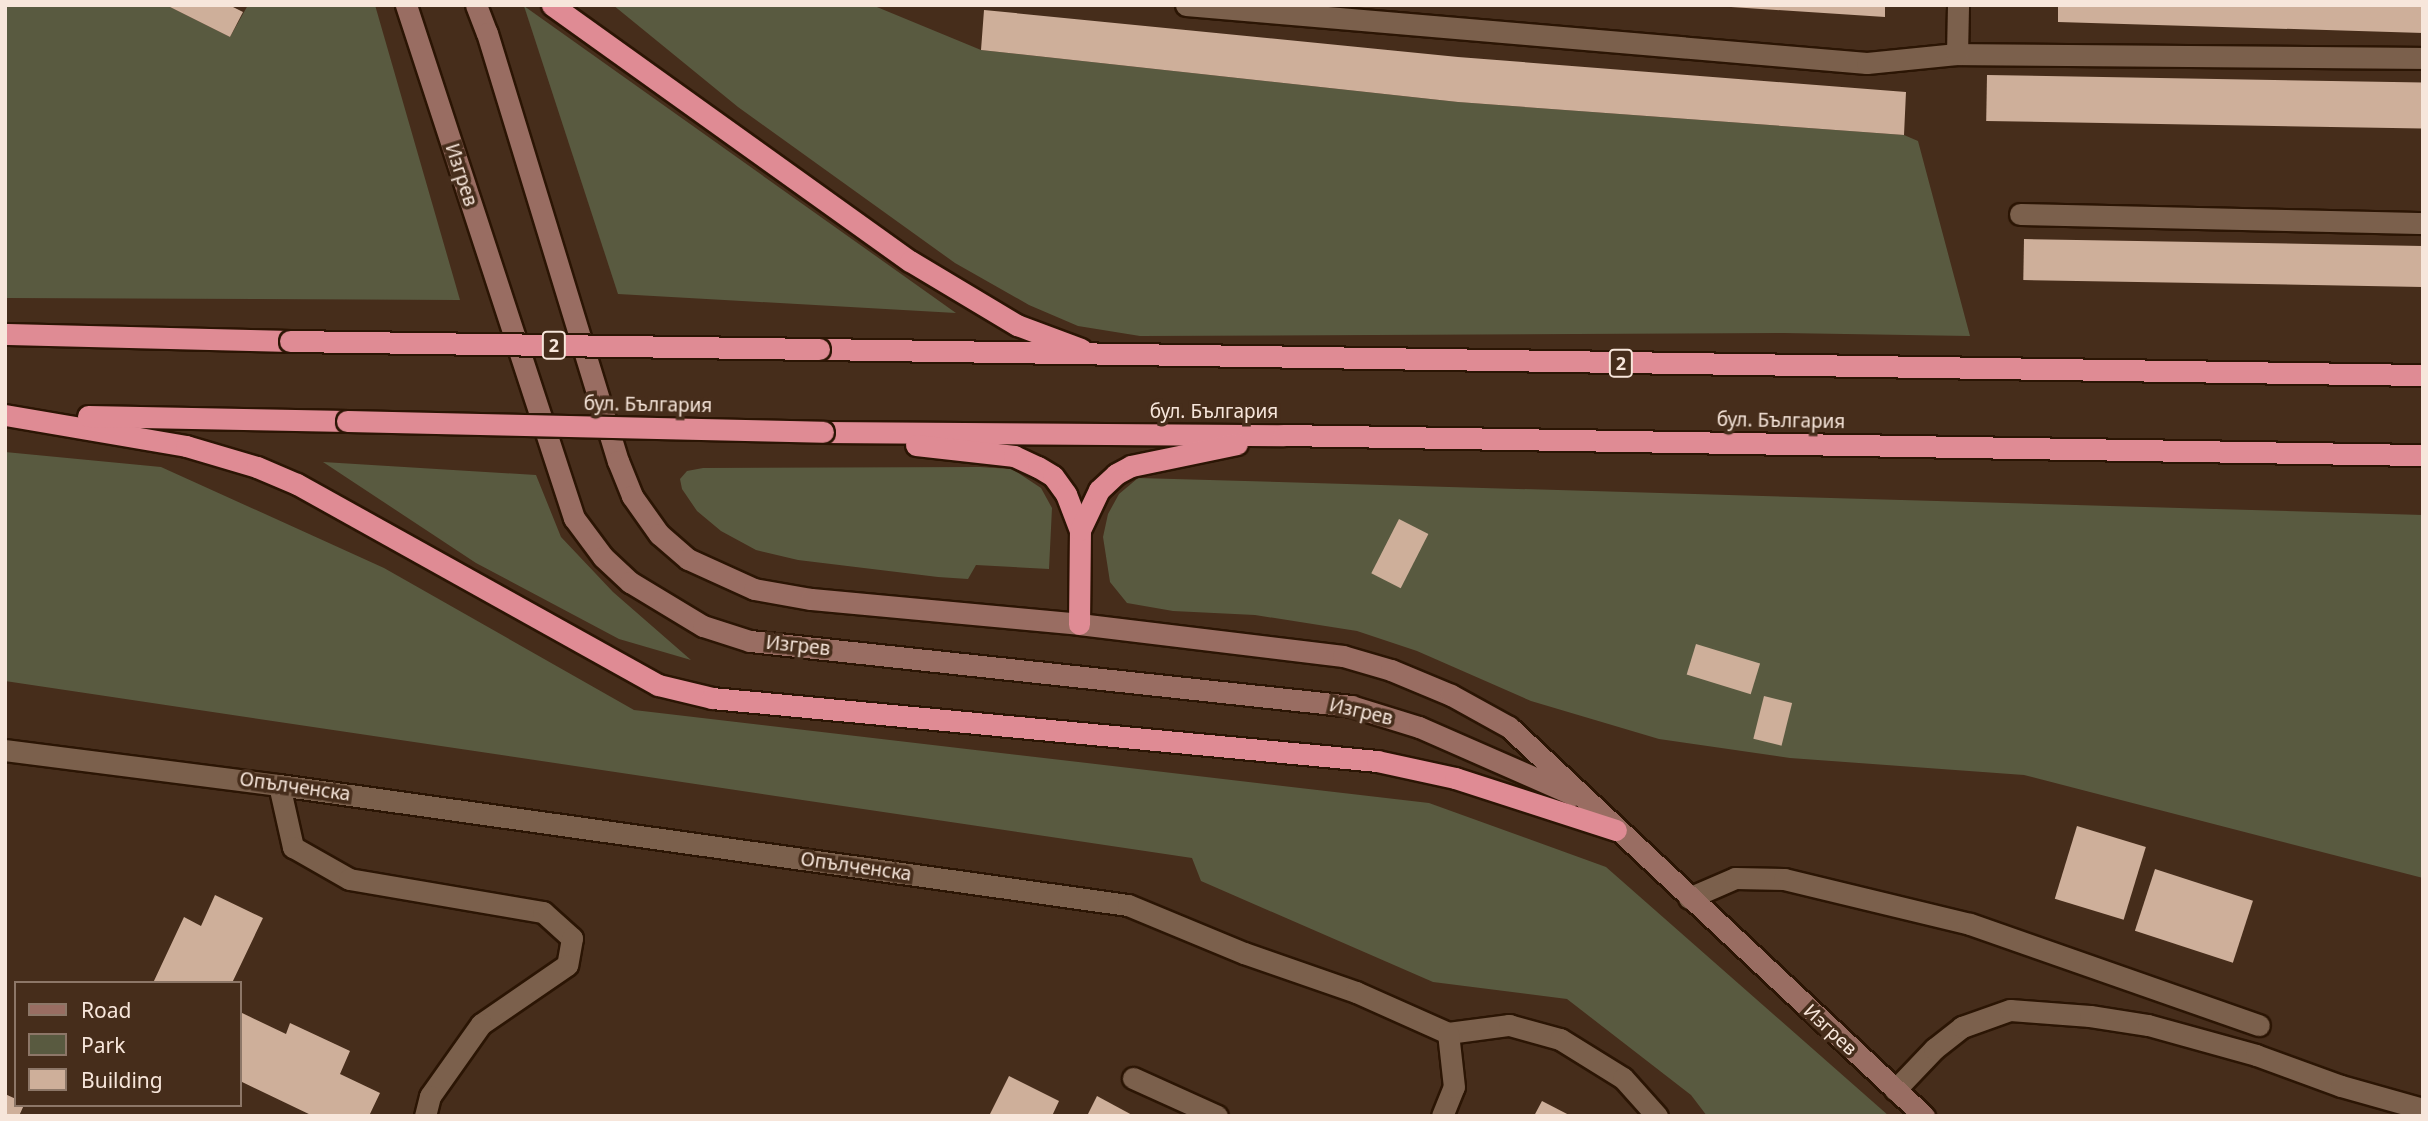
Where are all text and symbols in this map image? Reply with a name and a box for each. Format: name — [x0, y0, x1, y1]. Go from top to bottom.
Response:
street label: Изгрев — [440, 141, 482, 209]
road number: 2 — [542, 330, 566, 360]
road number: 2 — [1609, 348, 1633, 377]
street label: бул. България — [584, 392, 712, 418]
street label: бул. България — [1150, 401, 1278, 423]
street label: бул. България — [1717, 408, 1845, 434]
street label: Изгрев — [765, 631, 831, 661]
street label: Изгрев — [1327, 694, 1395, 730]
street label: Опълченска — [238, 768, 352, 806]
street label: Опълченска — [799, 848, 913, 886]
legend — [14, 981, 242, 1107]
text: Road — [81, 996, 131, 1024]
street label: Изгрев — [1799, 1000, 1861, 1060]
text: Park — [81, 1031, 125, 1059]
text: Building — [81, 1066, 163, 1094]

